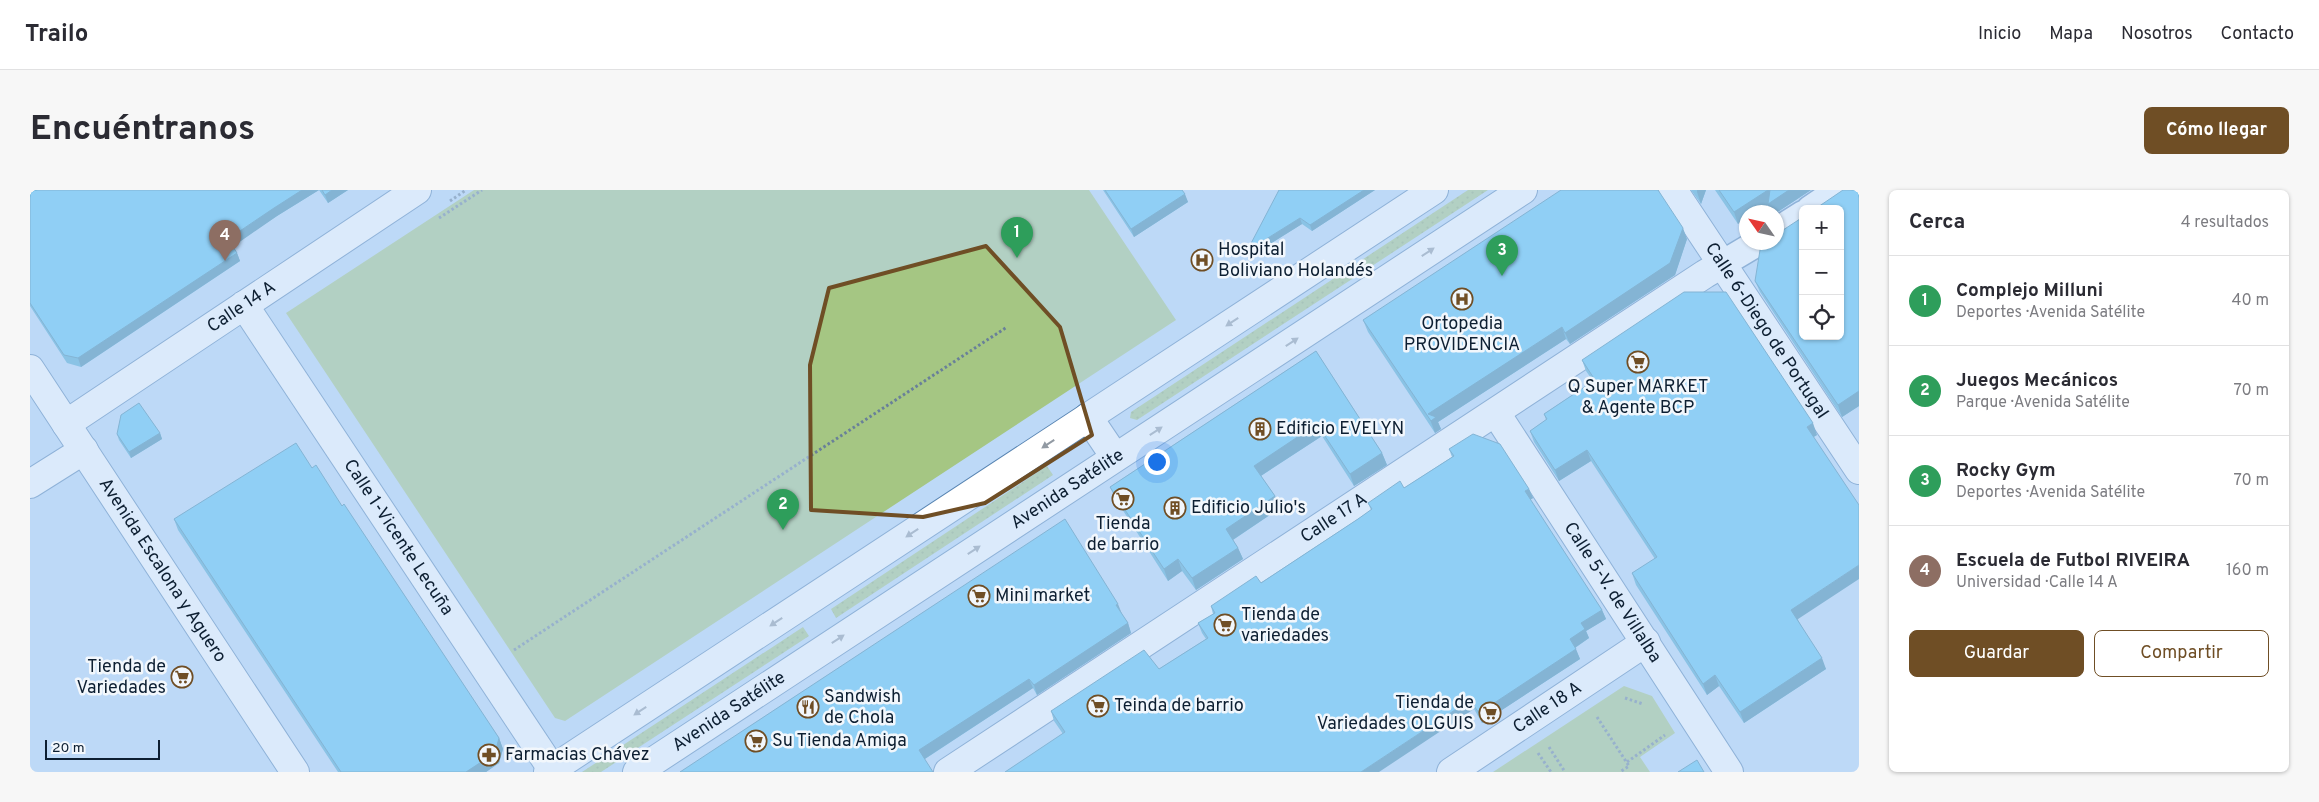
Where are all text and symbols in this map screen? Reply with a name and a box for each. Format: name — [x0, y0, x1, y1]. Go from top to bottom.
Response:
text: Trailo — [25, 20, 88, 50]
text: Inicio — [1978, 23, 2021, 46]
text: Mapa — [2049, 23, 2093, 46]
text: Nosotros — [2121, 23, 2193, 46]
text: Contacto — [2221, 23, 2294, 46]
button: Cómo llegar — [2144, 107, 2289, 154]
text: Encuéntranos — [30, 108, 255, 152]
north arrow — [1739, 205, 1784, 250]
map controls — [1799, 205, 1844, 340]
button: + — [1799, 205, 1844, 250]
text: Cerca — [1909, 209, 1965, 236]
text: 4 resultados — [2181, 213, 2269, 233]
pin: 1 — [1001, 217, 1033, 258]
pin: 4 — [209, 220, 241, 261]
pin: 3 — [1486, 235, 1518, 276]
street label: Calle 6-Diego de Portugal — [1700, 238, 1833, 423]
place label: Hospital Boliviano Holandés — [1218, 239, 1373, 283]
hospital icon: Hospital Boliviano Holandés — [1190, 248, 1214, 272]
one-way arrow — [1421, 248, 1434, 257]
button: − — [1799, 250, 1844, 295]
street label: Calle 14 A — [203, 276, 280, 338]
text: Complejo Milluni — [1956, 279, 2103, 303]
hospital icon: Ortopedia PROVIDENCIA — [1450, 287, 1474, 311]
text: 1 — [1922, 291, 1928, 311]
text: 40 m — [2231, 291, 2269, 311]
button: locate — [1799, 295, 1844, 340]
text: Deportes · Avenida Satélite — [1956, 303, 2145, 323]
place label: Ortopedia PROVIDENCIA — [1404, 313, 1520, 357]
one-way arrow — [1226, 318, 1239, 327]
one-way arrow — [1285, 337, 1298, 346]
supermarket icon: Q Super MARKET & Agente BCP — [1626, 350, 1650, 374]
text: Juegos Mecánicos — [1956, 369, 2118, 393]
place label: Q Super MARKET & Agente BCP — [1567, 376, 1709, 420]
text: 2 — [1920, 381, 1930, 401]
text: 70 m — [2234, 381, 2269, 401]
text: Parque · Avenida Satélite — [1956, 393, 2130, 413]
building icon: Edificio EVELYN — [1248, 417, 1272, 441]
place label: Edificio EVELYN — [1276, 418, 1404, 441]
one-way arrow — [1149, 426, 1163, 435]
one-way arrow — [1041, 439, 1054, 448]
street label: Avenida Satélite — [1006, 444, 1128, 535]
your location — [1144, 449, 1170, 475]
street label: Calle 1-Vicente Lecuña — [338, 455, 458, 620]
text: Rocky Gym — [1956, 459, 2056, 483]
text: 3 — [1920, 471, 1930, 491]
text: 70 m — [2234, 471, 2269, 491]
street label: Avenida Escalona y Aguero — [93, 474, 231, 667]
text: Deportes · Avenida Satélite — [1956, 483, 2145, 503]
supermarket icon: Tienda de barrio — [1111, 487, 1135, 511]
street label: Calle 17 A — [1296, 488, 1372, 548]
pin: 2 — [767, 489, 799, 530]
building icon: Edificio Julio's — [1163, 496, 1187, 520]
place label: Edificio Julio's — [1191, 497, 1306, 520]
place label: Tienda de barrio — [1087, 513, 1159, 557]
street label: Calle 5-V. de Villalba — [1558, 518, 1667, 667]
one-way arrow — [905, 528, 918, 538]
one-way arrow — [967, 545, 981, 555]
text: Escuela de Futbol RIVEIRA — [1956, 549, 2190, 573]
text: 4 — [1920, 561, 1930, 581]
text: 160 m — [2226, 561, 2269, 581]
text: Universidad · Calle 14 A — [1956, 573, 2118, 593]
supermarket icon: Mini market — [967, 584, 991, 608]
place label: Mini market — [995, 585, 1090, 608]
place label: Tienda de variedades — [1241, 604, 1329, 648]
supermarket icon: Tienda de variedades — [1213, 613, 1237, 637]
one-way arrow — [769, 617, 782, 627]
button: Guardar — [1909, 630, 2084, 677]
button: Compartir — [2094, 630, 2269, 677]
one-way arrow — [831, 634, 845, 644]
place label: Tienda de Variedades — [76, 656, 166, 700]
supermarket icon: Tienda de Variedades — [170, 665, 194, 689]
street label: Avenida Satélite — [668, 666, 790, 757]
street label: Calle 18 A — [1509, 676, 1586, 739]
place label: Sandwish de Chola — [824, 686, 901, 730]
place label: Tienda de Variedades OLGUIS — [1317, 692, 1474, 736]
supermarket icon: Teinda de barrio — [1086, 694, 1110, 718]
restaurant icon: Sandwish de Chola — [796, 695, 820, 719]
place label: Teinda de barrio — [1114, 695, 1244, 718]
supermarket icon: Tienda de Variedades OLGUIS — [1478, 701, 1502, 725]
one-way arrow — [633, 706, 647, 716]
supermarket icon: Su Tienda Amiga — [744, 729, 768, 753]
place label: Su Tienda Amiga — [772, 730, 907, 753]
scale bar — [45, 737, 160, 760]
text: 20 m — [52, 740, 85, 757]
pharmacy icon: Farmacias Chávez — [477, 743, 501, 767]
place label: Farmacias Chávez — [505, 744, 650, 767]

